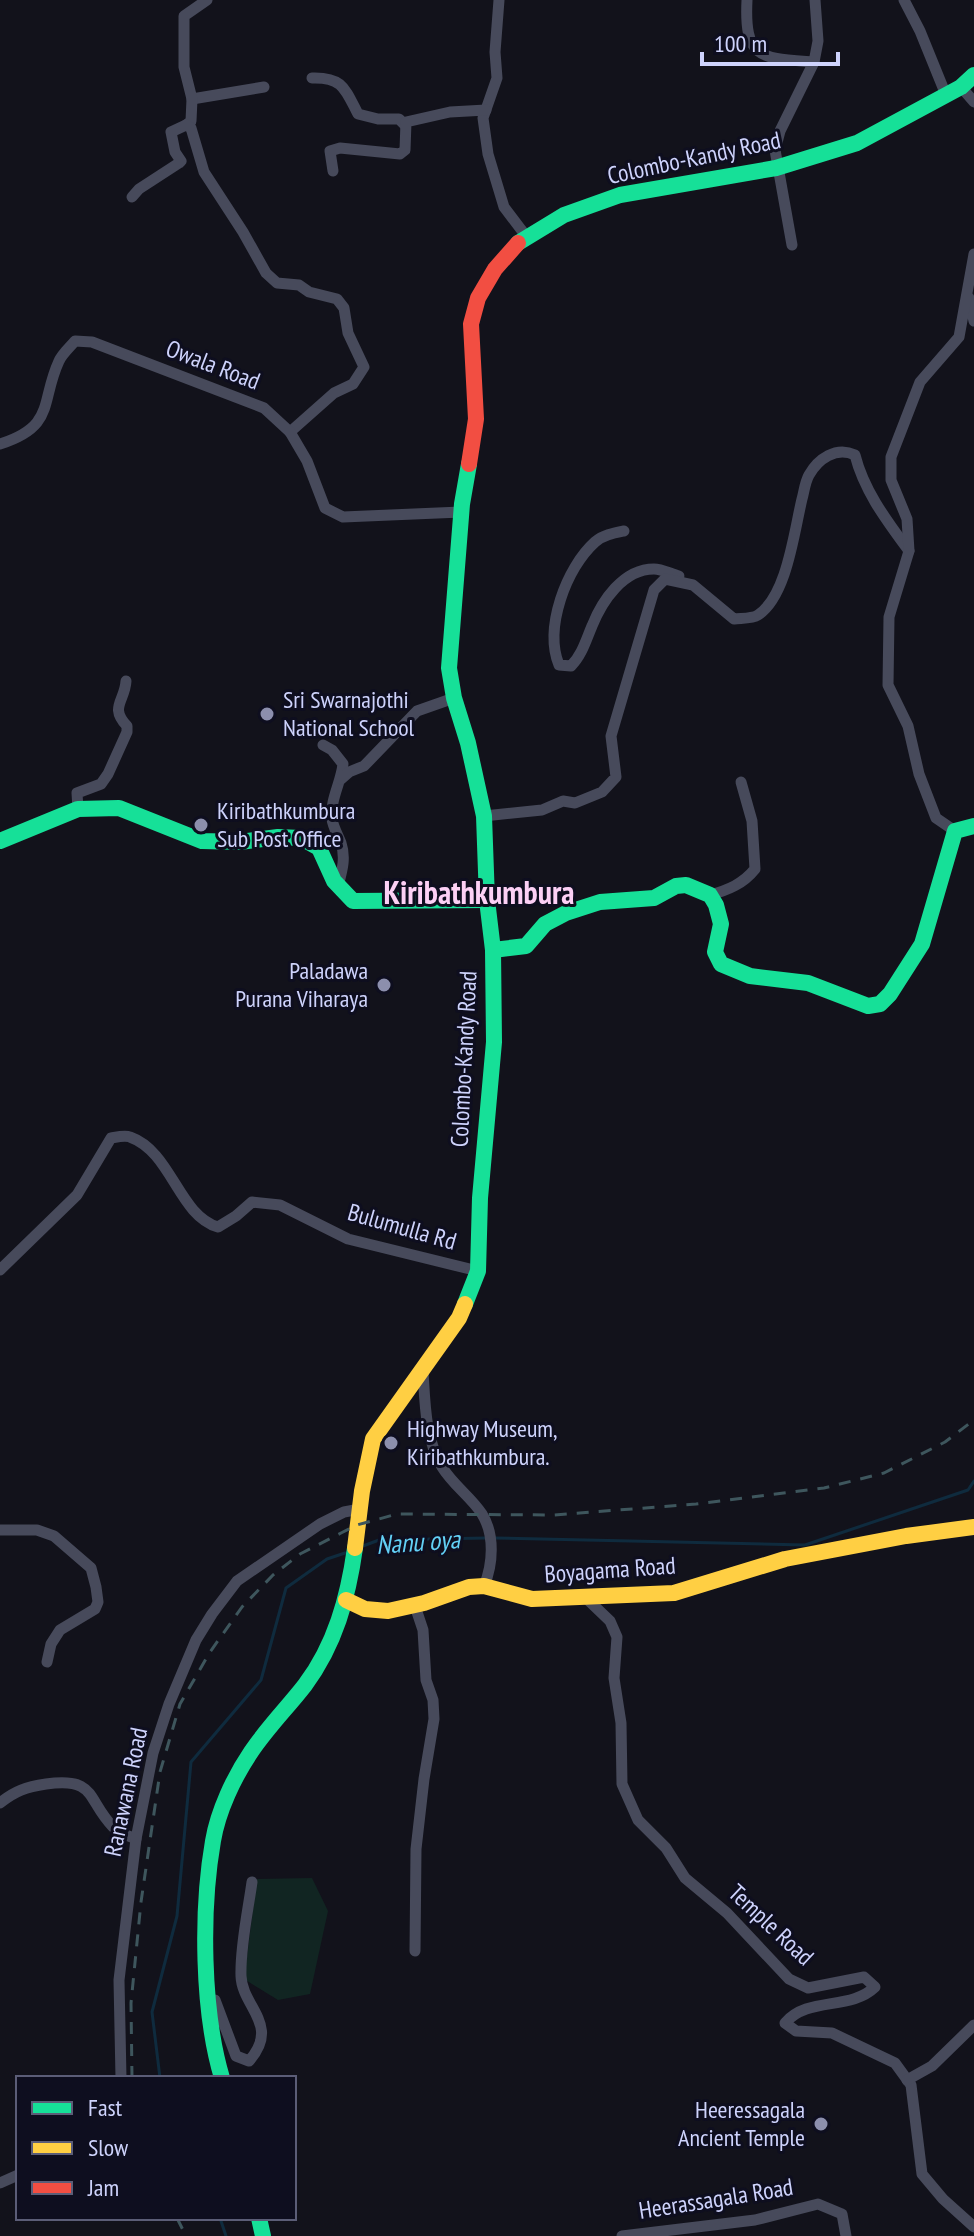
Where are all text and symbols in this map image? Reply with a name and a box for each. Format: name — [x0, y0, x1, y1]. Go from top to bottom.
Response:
scale bar — [702, 16, 838, 66]
text: 100 m — [714, 28, 767, 59]
street label: Colombo-Kandy Road — [604, 124, 783, 191]
street label: Owala Road — [162, 332, 265, 397]
place label: Sri Swarnajothi National School — [283, 684, 415, 743]
marker: Sri Swarnajothi National School — [258, 705, 276, 723]
place label: Kiribathkumbura Sub Post Office — [217, 795, 355, 854]
marker: Kiribathkumbura Sub Post Office — [192, 816, 210, 834]
district label: Kiribathkumbura — [383, 871, 575, 913]
place label: Paladawa Purana Viharaya — [235, 955, 368, 1014]
street label: Colombo-Kandy Road — [443, 970, 484, 1148]
marker: Paladawa Purana Viharaya — [375, 976, 393, 994]
street label: Bulumulla Rd — [344, 1196, 460, 1257]
place label: Highway Museum, Kiribathkumbura. — [407, 1413, 557, 1472]
marker: Highway Museum, Kiribathkumbura. — [382, 1434, 400, 1452]
water label: Nanu oya — [375, 1522, 462, 1561]
street label: Boyagama Road — [543, 1549, 677, 1590]
street label: Ranawana Road — [97, 1725, 154, 1859]
street label: Temple Road — [722, 1877, 821, 1972]
legend — [16, 2076, 296, 2220]
text: Fast — [88, 2092, 123, 2123]
place label: Heeressagala Ancient Temple — [678, 2094, 805, 2153]
marker: Heeressagala Ancient Temple — [812, 2115, 830, 2133]
text: Slow — [88, 2132, 129, 2163]
street label: Heerassagala Road — [637, 2171, 795, 2226]
text: Jam — [87, 2172, 119, 2203]

